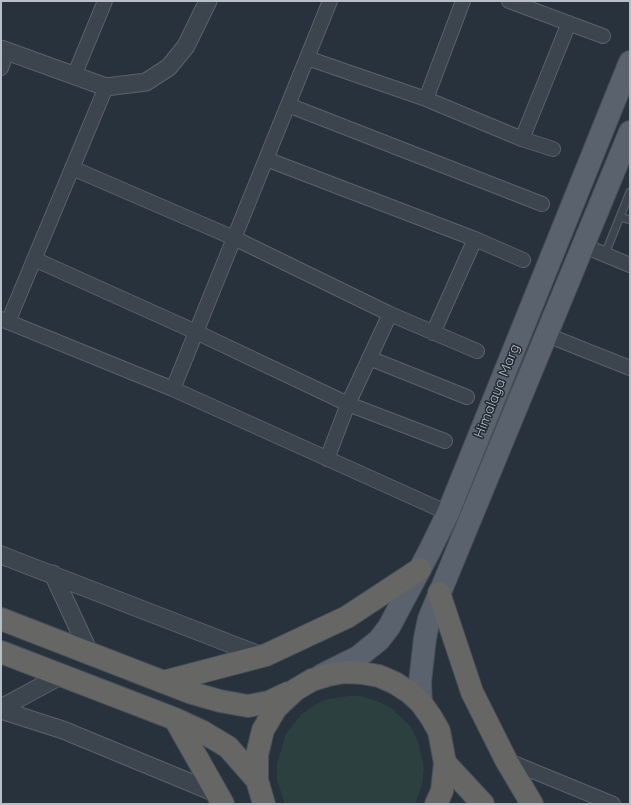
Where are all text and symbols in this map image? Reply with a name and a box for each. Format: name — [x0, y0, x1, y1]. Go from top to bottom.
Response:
street label: Himalaya Marg — [470, 341, 524, 441]

